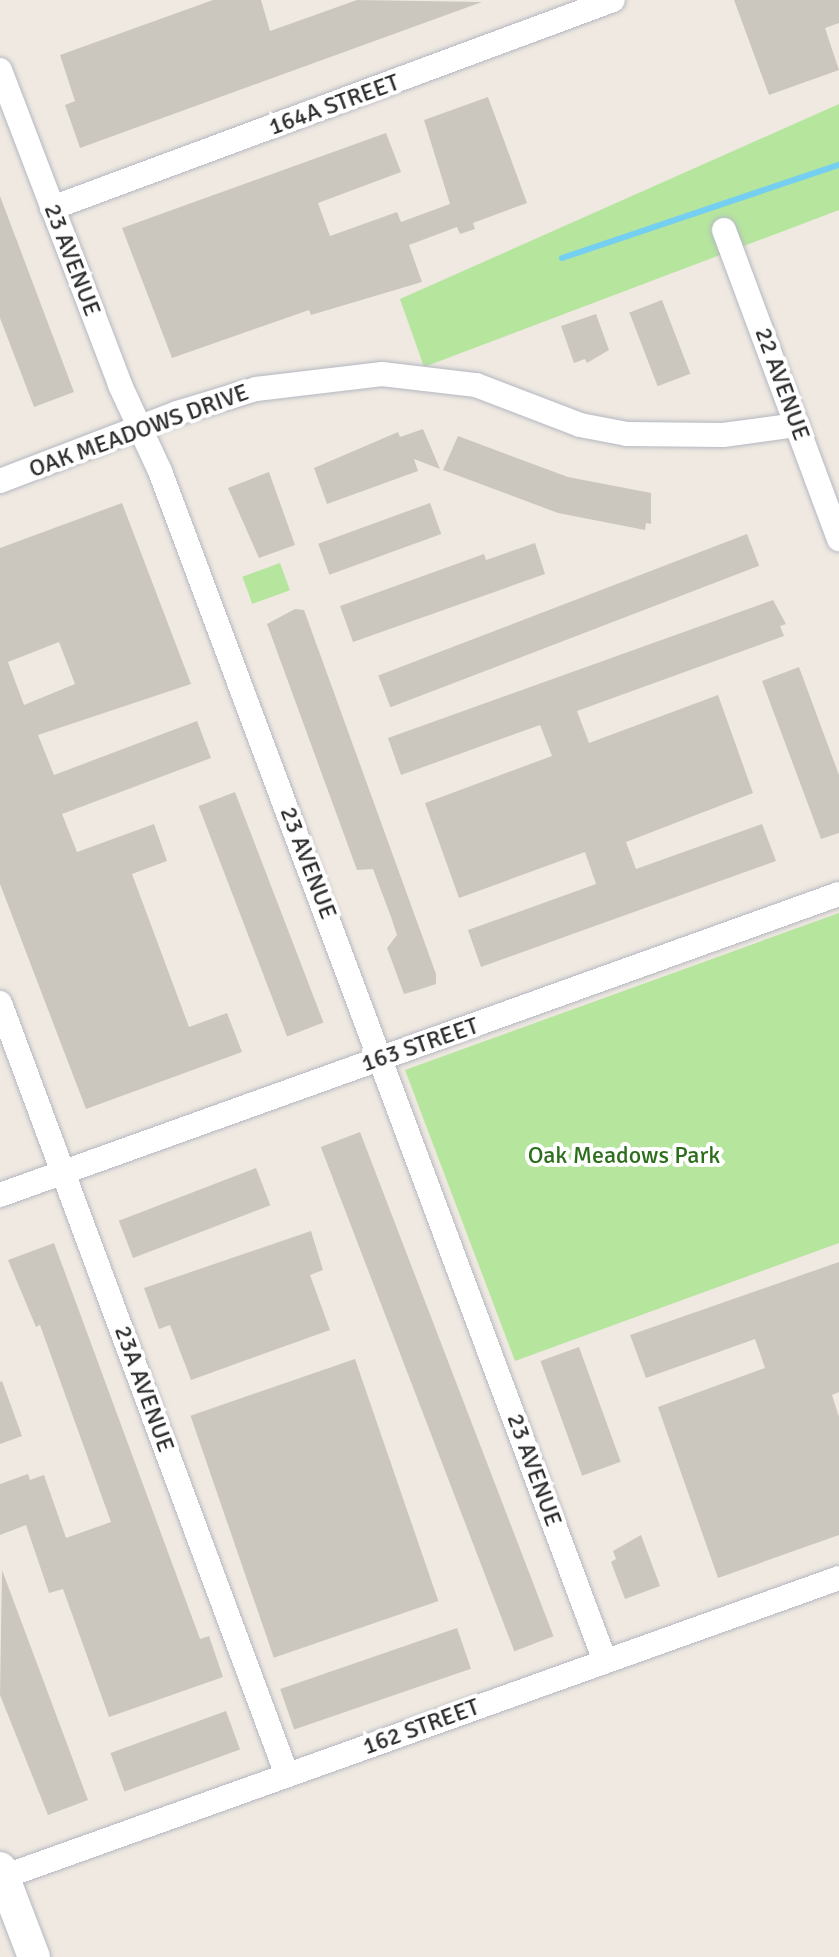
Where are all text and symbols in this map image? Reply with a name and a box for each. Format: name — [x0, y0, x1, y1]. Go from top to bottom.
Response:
street label: 164A STREET — [265, 68, 403, 142]
street label: 23 AVENUE — [37, 200, 107, 320]
street label: 22 AVENUE — [748, 324, 816, 444]
street label: OAK MEADOWS DRIVE — [25, 378, 253, 484]
street label: 23 AVENUE — [273, 803, 343, 923]
street label: 163 STREET — [358, 1012, 482, 1078]
park label: Oak Meadows Park — [528, 1142, 720, 1170]
street label: 23A AVENUE — [108, 1322, 180, 1456]
street label: 23 AVENUE — [500, 1410, 568, 1530]
street label: 162 STREET — [359, 1693, 483, 1761]

